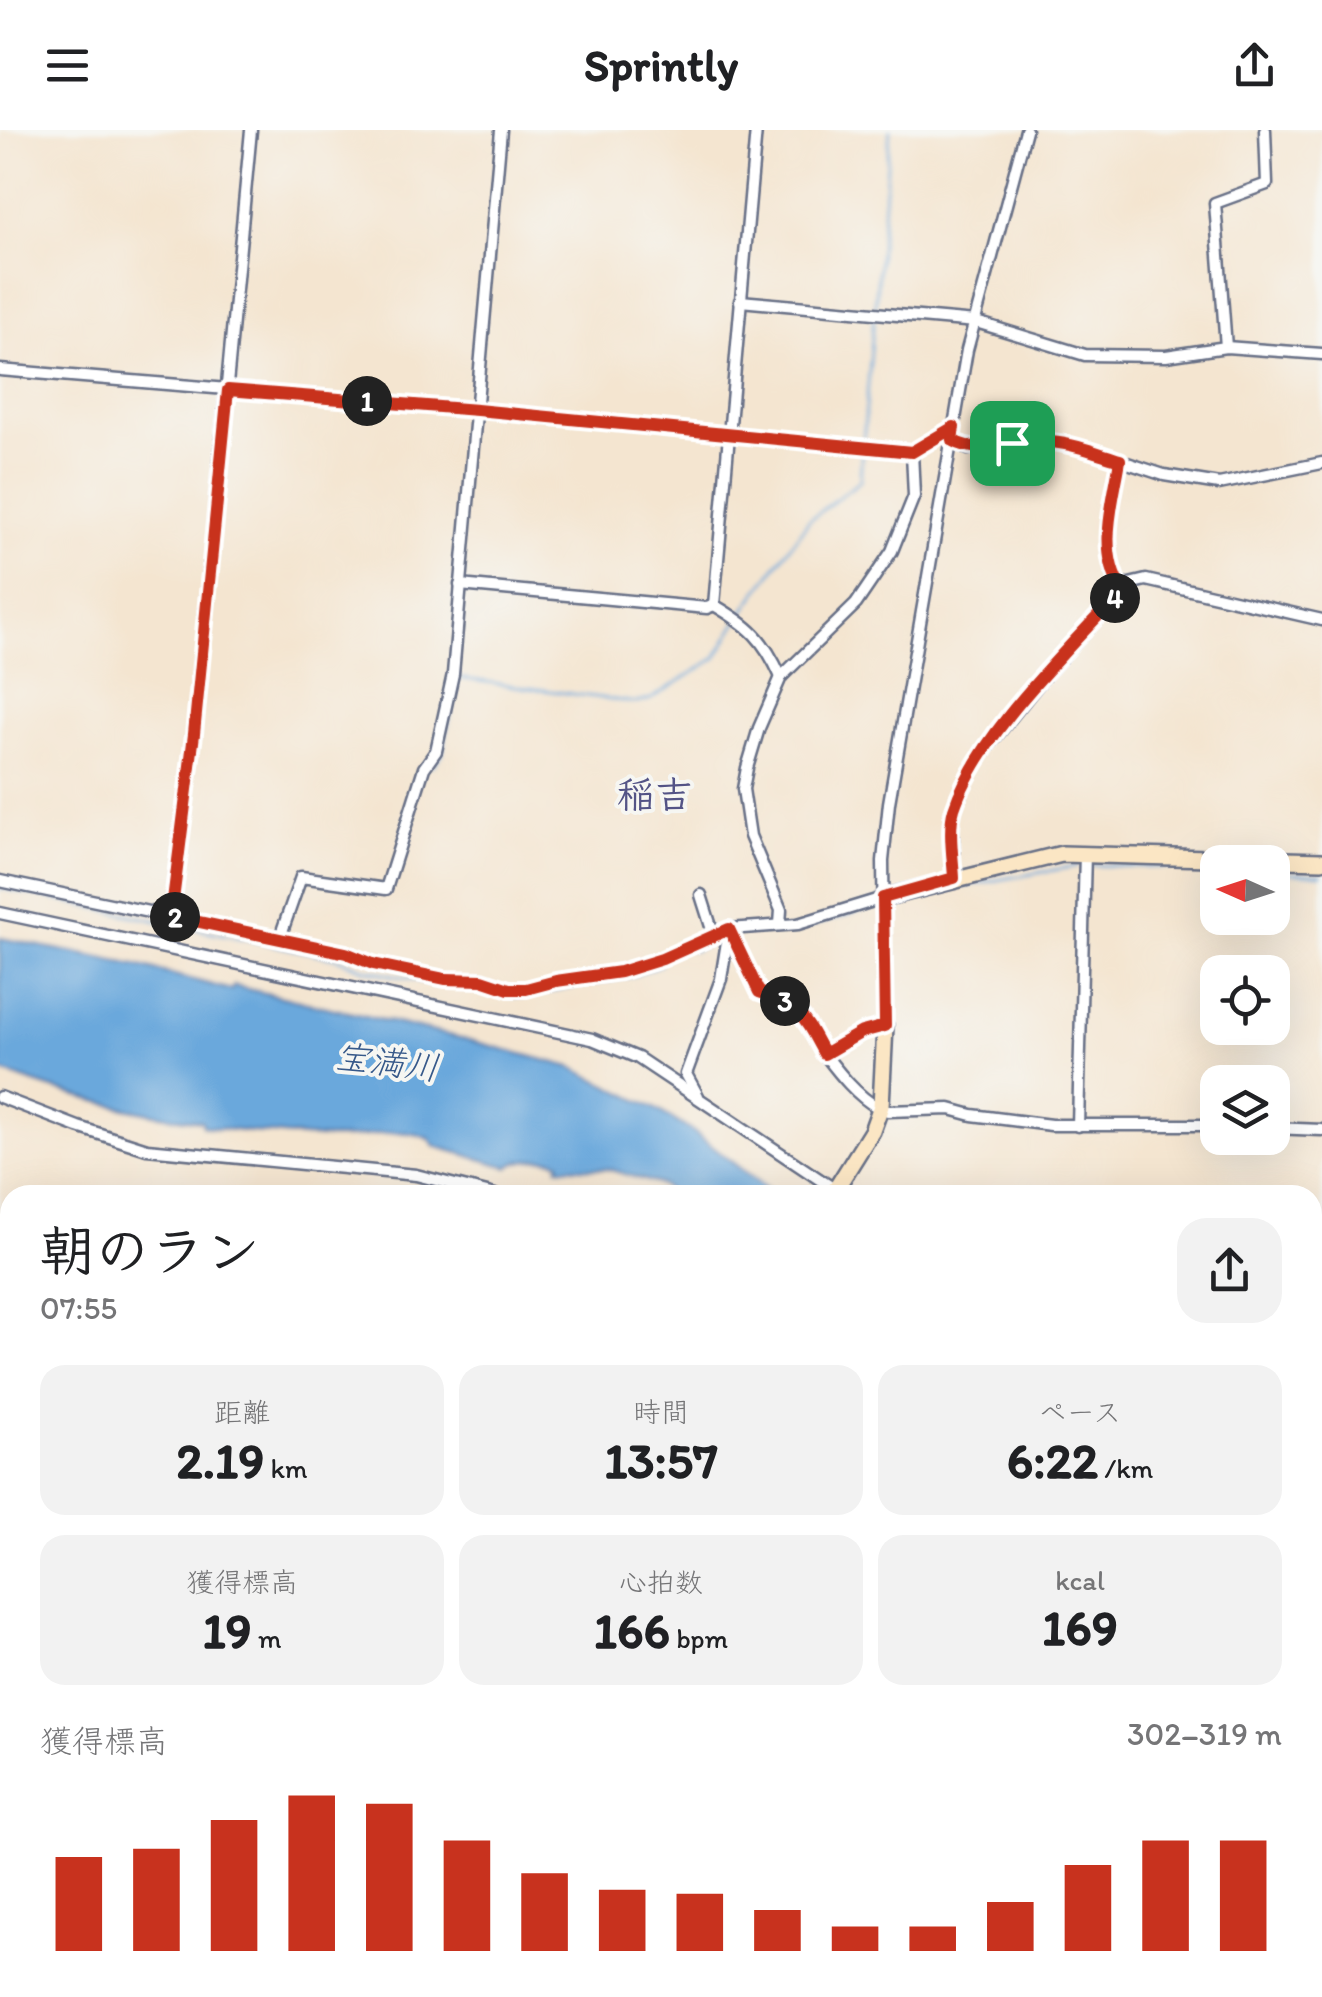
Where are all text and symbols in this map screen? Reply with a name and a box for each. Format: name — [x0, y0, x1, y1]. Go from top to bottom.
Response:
icon: menu — [40, 38, 95, 93]
text: Sprintly — [584, 38, 738, 92]
icon: share — [1227, 38, 1282, 93]
pin: 1 — [342, 376, 392, 426]
text: 1 — [361, 384, 374, 418]
pin — [970, 401, 1055, 486]
icon: arrive — [985, 416, 1040, 471]
pin: 4 — [1090, 573, 1140, 623]
text: 4 — [1107, 581, 1123, 615]
district label: 稲吉 — [617, 772, 693, 818]
north arrow — [1200, 845, 1290, 935]
map controls — [1200, 845, 1290, 1155]
pin: 2 — [150, 892, 200, 942]
text: 2 — [168, 900, 182, 934]
button: locate — [1200, 955, 1290, 1045]
pin: 3 — [760, 976, 810, 1026]
text: 3 — [777, 984, 793, 1018]
water label: 宝満川 — [332, 1035, 442, 1089]
button: layers — [1200, 1065, 1290, 1155]
text: 朝のラン — [40, 1218, 260, 1284]
button: share — [1177, 1218, 1282, 1323]
text: 07:55 — [40, 1289, 117, 1327]
text: 距離 — [214, 1395, 270, 1429]
text: 時間 — [633, 1395, 689, 1429]
text: ペース — [1039, 1395, 1121, 1429]
text: 2.19 — [176, 1430, 264, 1491]
text: 13:57 — [604, 1430, 718, 1491]
text: 6:22 — [1007, 1430, 1098, 1491]
text: km — [264, 1451, 308, 1485]
text: /km — [1098, 1451, 1153, 1485]
text: kcal — [1055, 1563, 1105, 1597]
text: 獲得標高 — [186, 1565, 298, 1599]
text: 心拍数 — [619, 1565, 703, 1599]
text: 169 — [1042, 1597, 1118, 1658]
text: 19 — [202, 1600, 252, 1661]
text: 166 — [594, 1600, 670, 1661]
text: m — [252, 1621, 282, 1655]
text: bpm — [670, 1621, 728, 1655]
text: 302–319 m — [1127, 1715, 1282, 1753]
text: 獲得標高 — [40, 1722, 168, 1760]

